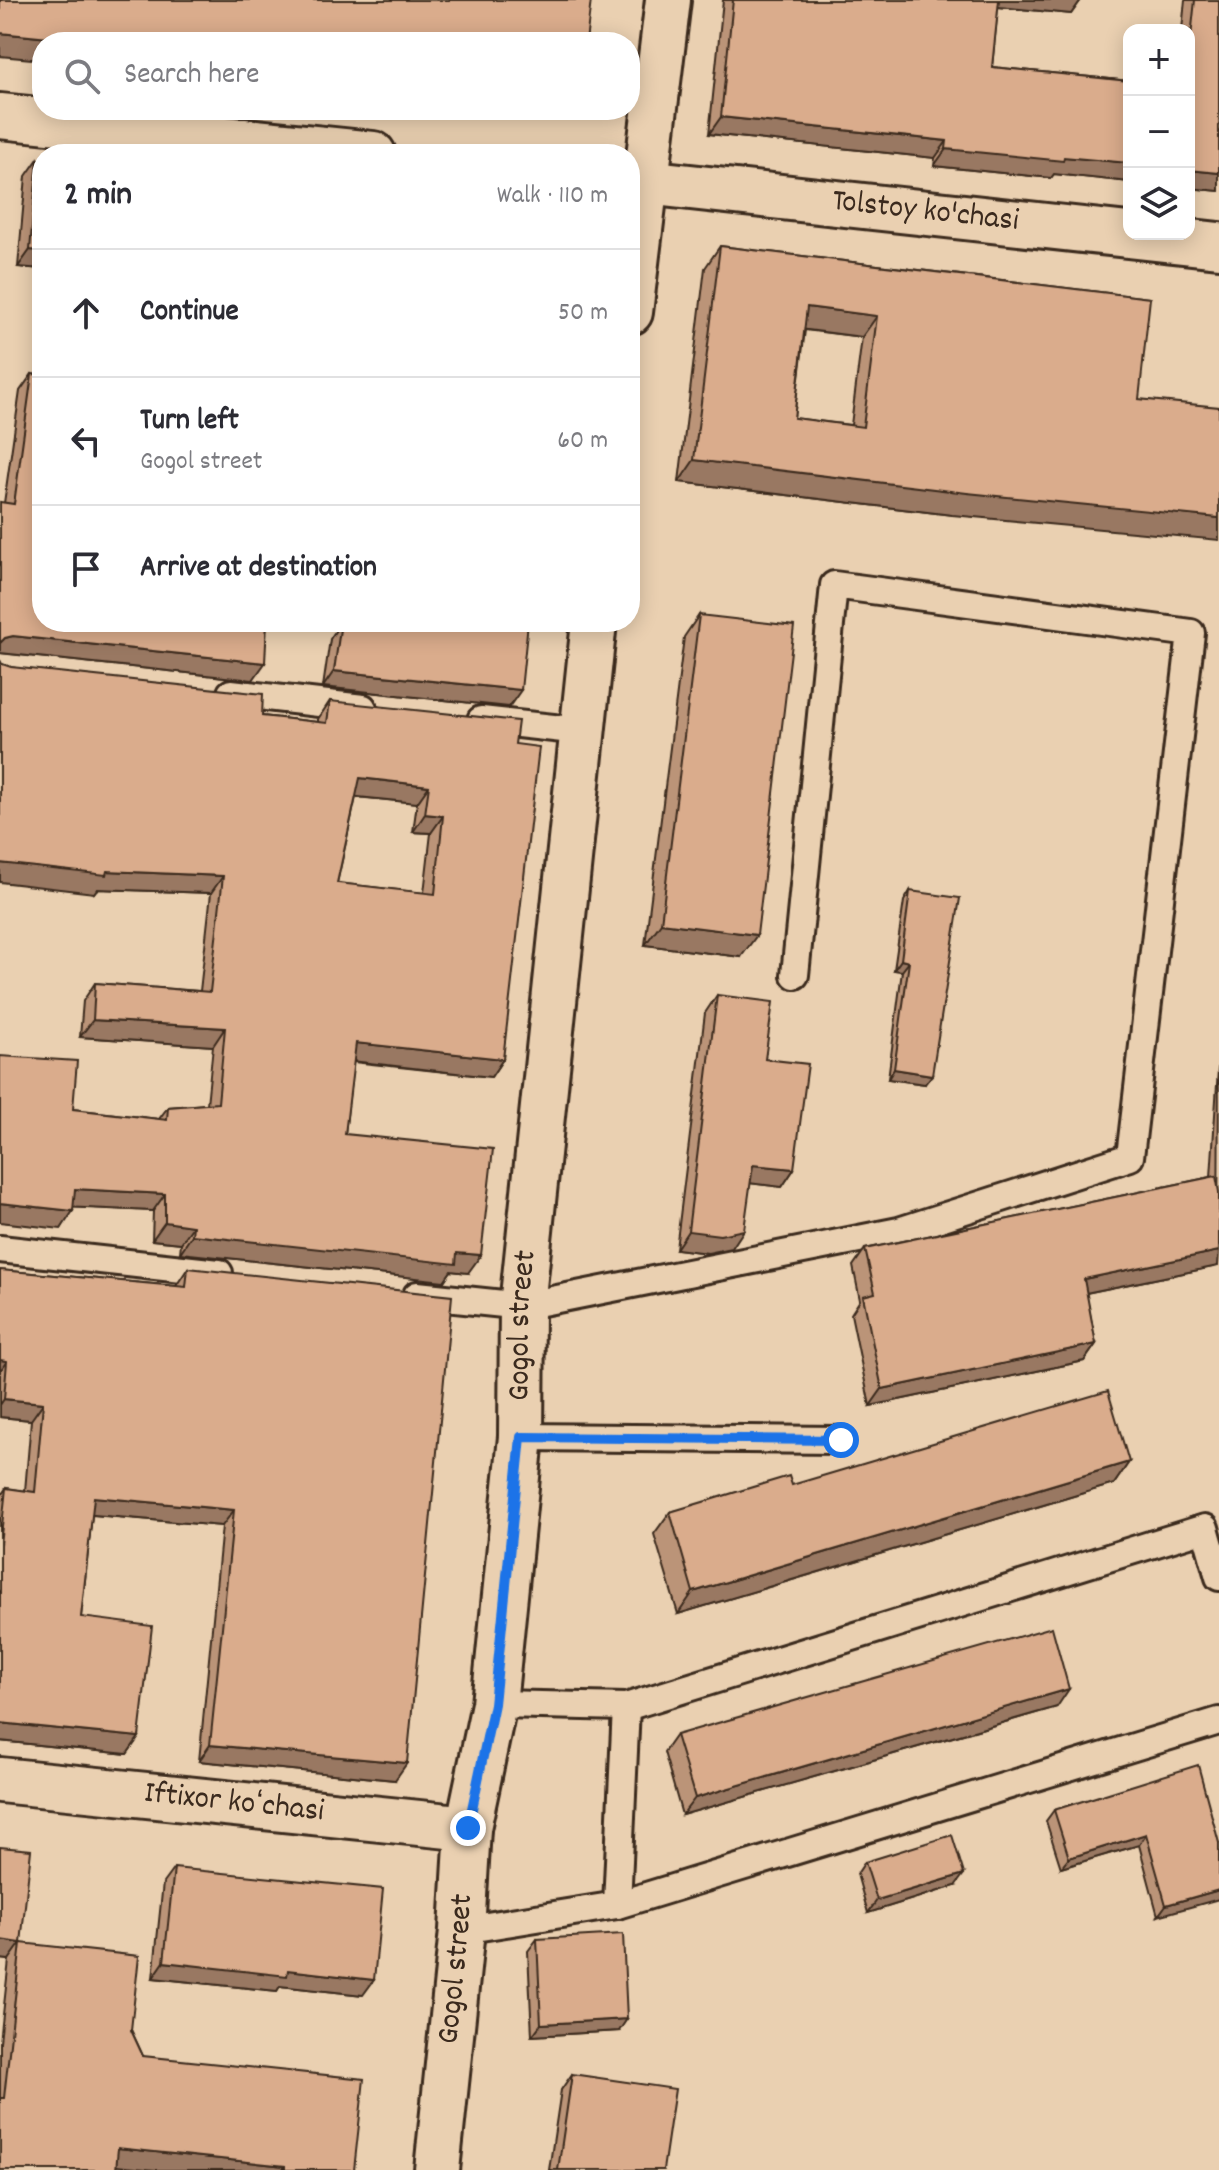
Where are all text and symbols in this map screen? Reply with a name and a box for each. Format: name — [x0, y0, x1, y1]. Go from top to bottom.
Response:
map controls — [1123, 24, 1195, 240]
button: + — [1123, 24, 1195, 96]
search box — [32, 32, 640, 120]
icon: search — [60, 54, 104, 98]
text: Search here — [124, 55, 260, 98]
button: − — [1123, 96, 1195, 168]
button: layers — [1123, 168, 1195, 240]
text: 2 min — [64, 172, 132, 221]
text: Walk · 110 m — [497, 178, 608, 215]
street label: Tolstoy ko'chasi — [830, 180, 1021, 246]
icon: ahead — [64, 291, 108, 335]
text: Continue — [140, 292, 239, 335]
text: 50 m — [558, 295, 608, 332]
text: Turn left — [140, 401, 239, 444]
icon: left — [64, 419, 108, 463]
text: 60 m — [557, 423, 608, 460]
text: Gogol street — [140, 444, 262, 481]
icon: arrive — [64, 547, 108, 591]
text: Arrive at destination — [140, 548, 377, 591]
street label: Gogol street — [498, 1248, 551, 1401]
route start — [823, 1422, 859, 1458]
street label: Iftixor koʻchasi — [142, 1772, 326, 1836]
route end — [450, 1810, 486, 1846]
street label: Gogol street — [427, 1892, 487, 2046]

